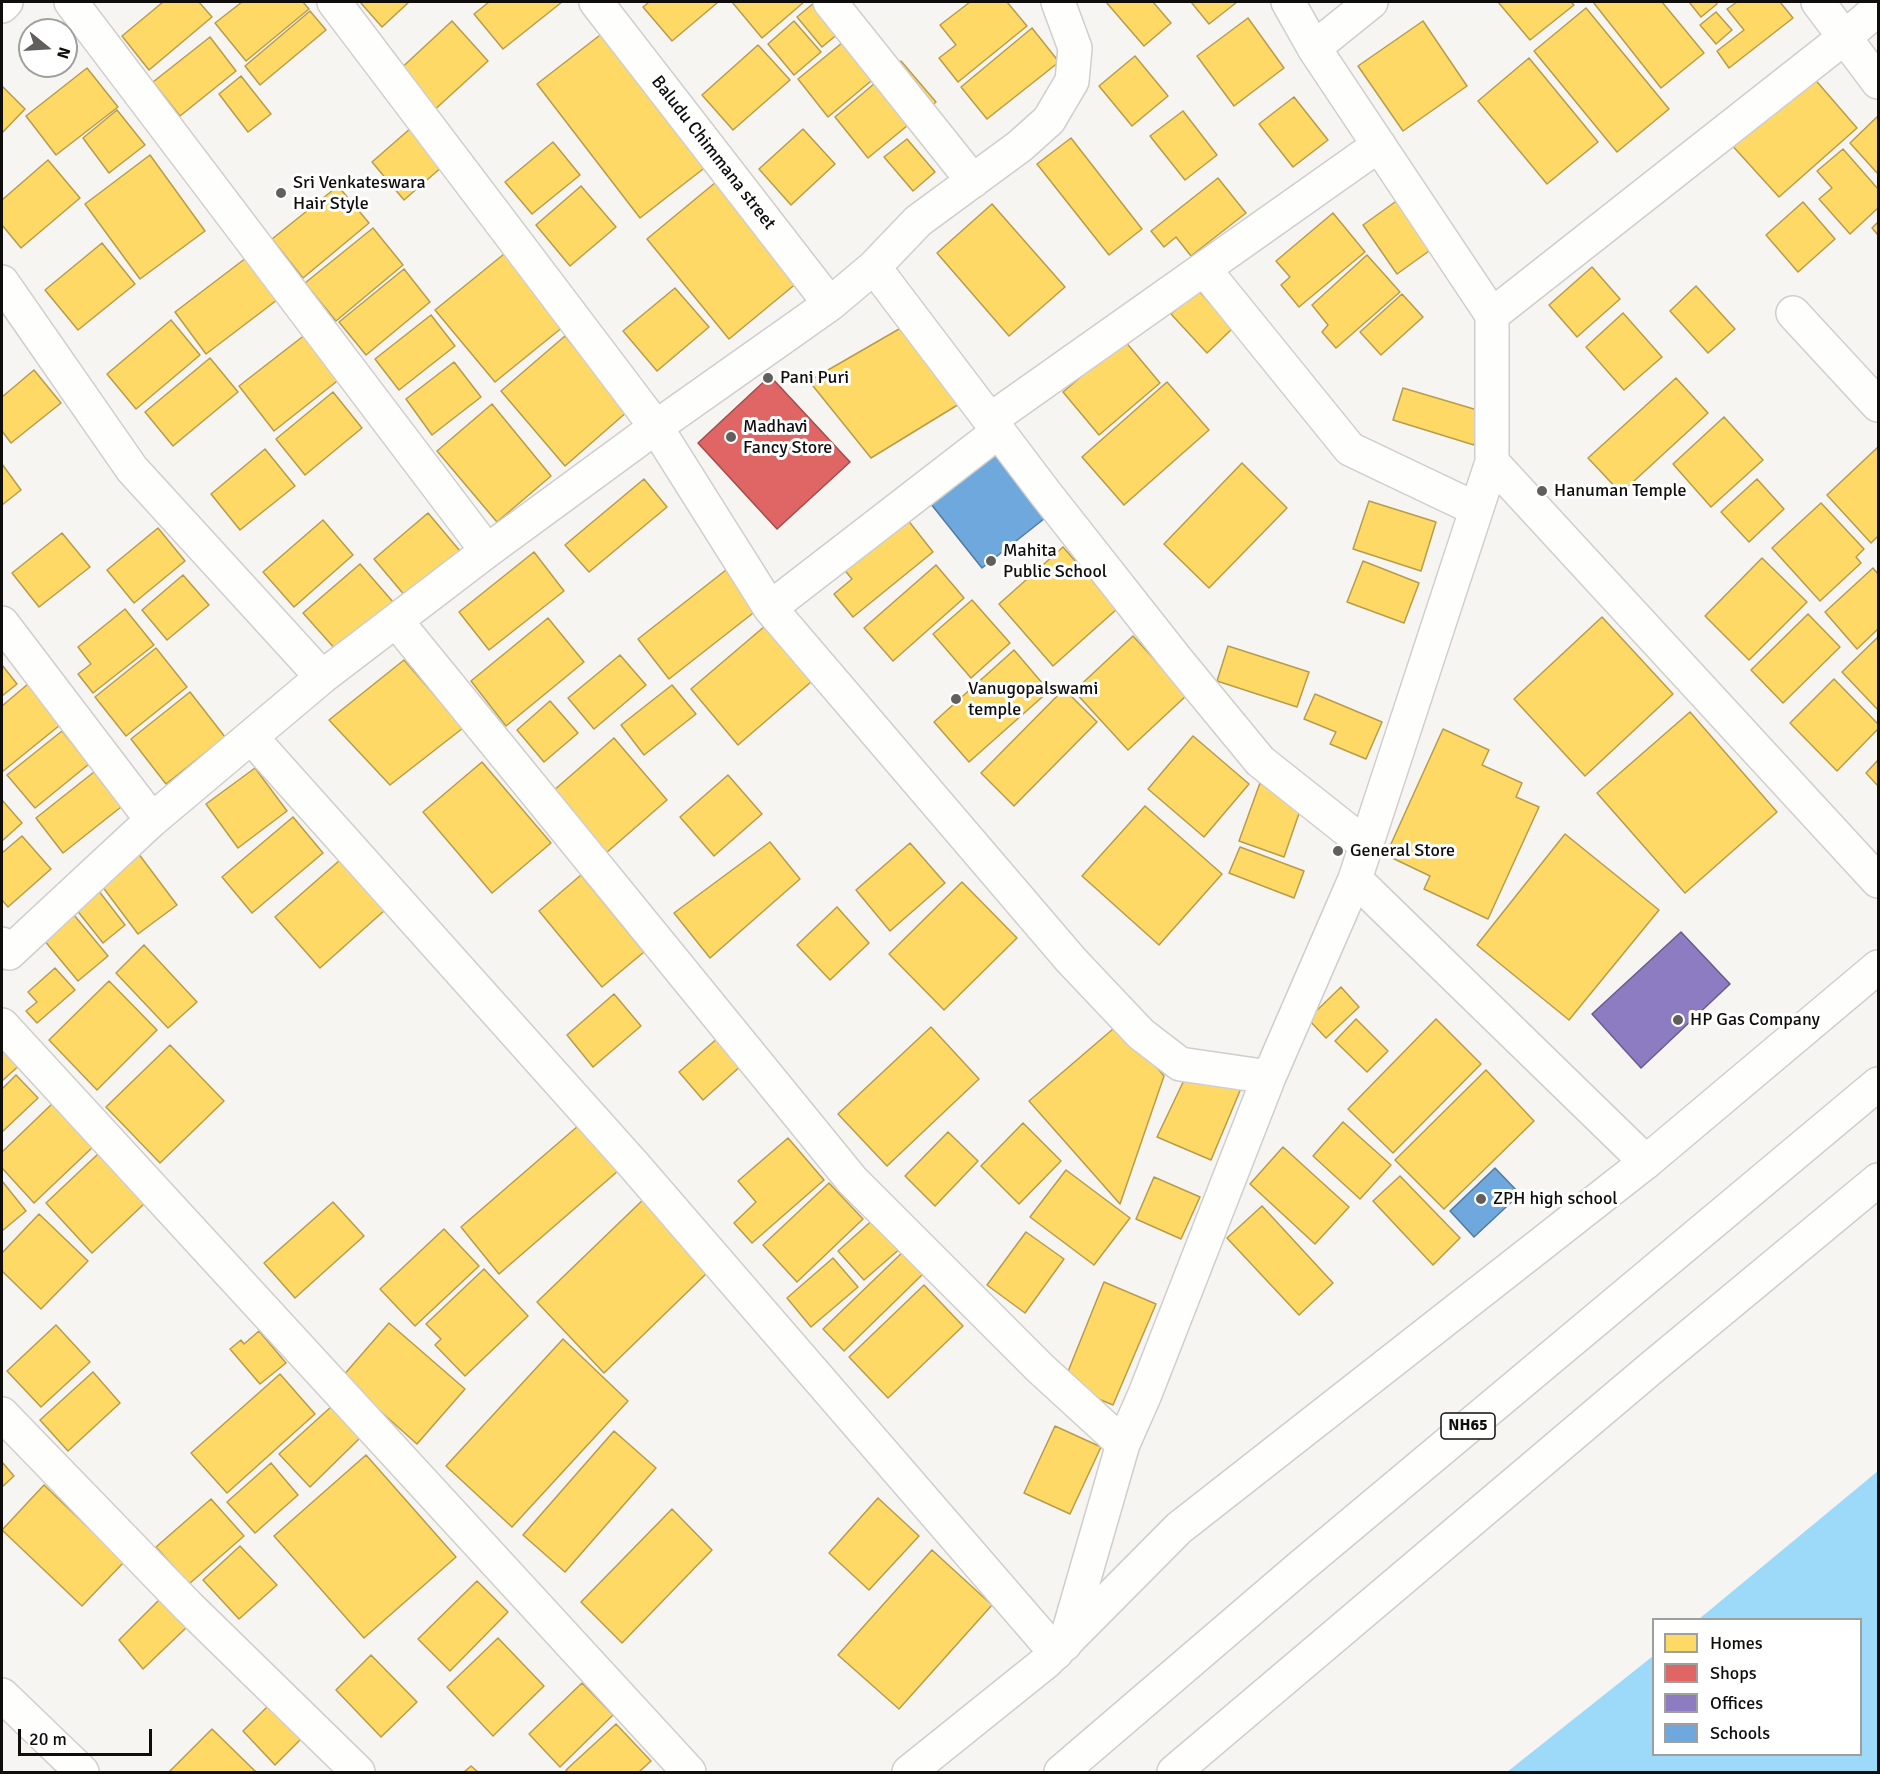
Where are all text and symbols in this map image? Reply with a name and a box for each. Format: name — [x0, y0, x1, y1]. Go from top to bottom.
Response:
north arrow — [18, 18, 78, 78]
text: N — [52, 45, 74, 61]
street label: Baludu Chimmana street — [646, 72, 780, 234]
place label: Sri Venkateswara Hair Style — [293, 172, 426, 214]
marker: Sri Venkateswara Hair Style — [274, 186, 288, 200]
place label: Pani Puri — [780, 367, 849, 389]
marker: Pani Puri — [761, 371, 775, 385]
place label: Madhavi Fancy Store — [743, 416, 832, 458]
marker: Madhavi Fancy Store — [724, 430, 738, 444]
place label: Hanuman Temple — [1554, 480, 1687, 502]
marker: Hanuman Temple — [1535, 484, 1549, 498]
place label: Mahita Public School — [1003, 540, 1107, 582]
marker: Mahita Public School — [984, 554, 998, 568]
place label: Vanugopalswami temple — [968, 678, 1098, 720]
marker: Vanugopalswami temple — [949, 692, 963, 706]
place label: General Store — [1350, 840, 1455, 862]
marker: General Store — [1331, 844, 1345, 858]
place label: HP Gas Company — [1690, 1009, 1820, 1031]
marker: HP Gas Company — [1671, 1013, 1685, 1027]
place label: ZPH high school — [1493, 1188, 1618, 1210]
marker: ZPH high school — [1474, 1192, 1488, 1206]
road number: NH65 — [1441, 1413, 1495, 1439]
legend — [1652, 1618, 1862, 1756]
text: Homes — [1710, 1632, 1763, 1654]
text: Shops — [1710, 1662, 1757, 1684]
text: Offices — [1710, 1692, 1763, 1714]
scale bar — [21, 1717, 154, 1755]
text: Schools — [1710, 1722, 1770, 1744]
text: 20 m — [29, 1728, 67, 1750]

